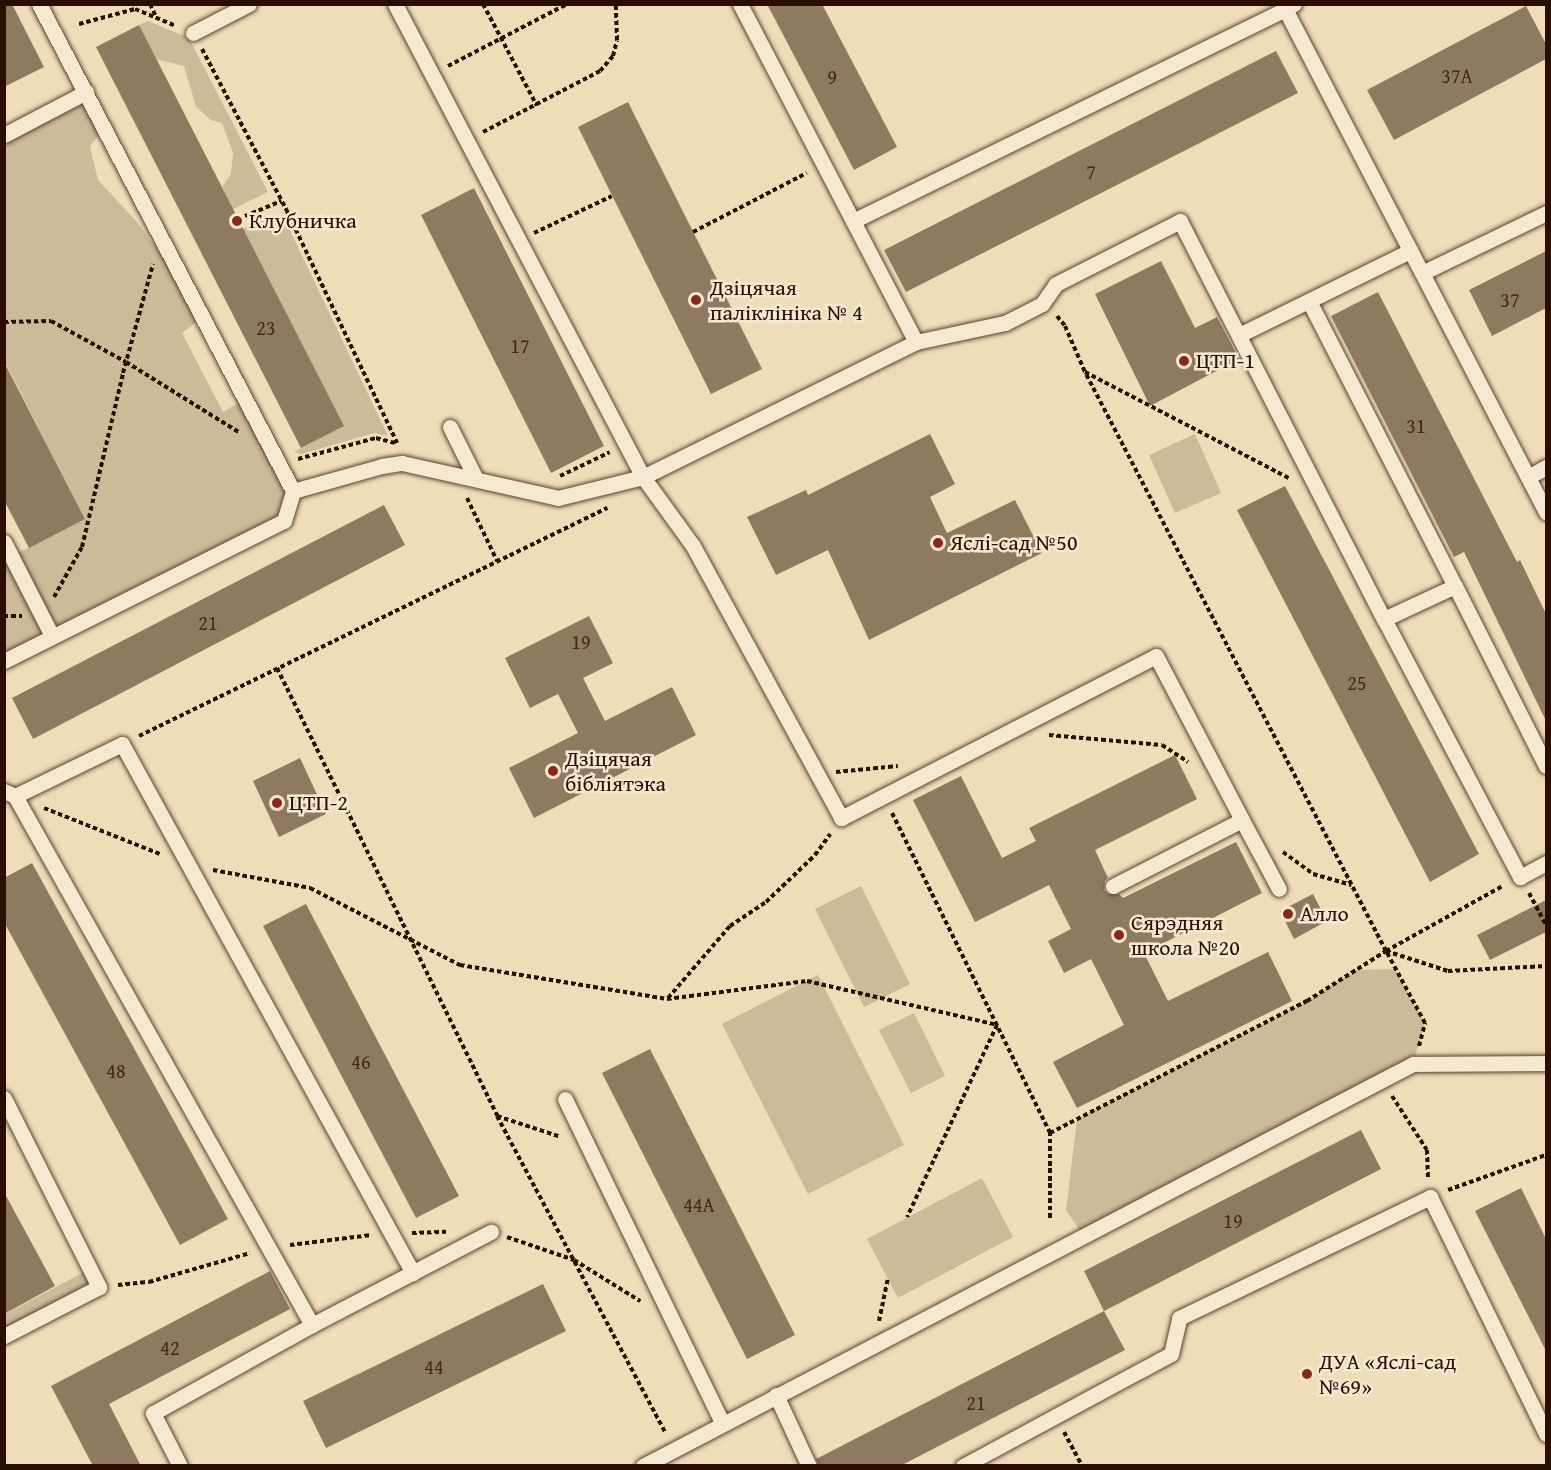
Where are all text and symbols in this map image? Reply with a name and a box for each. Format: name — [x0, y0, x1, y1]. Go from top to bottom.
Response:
house number: 37А — [1441, 63, 1473, 87]
house number: 9 — [827, 64, 837, 88]
house number: 7 — [1086, 159, 1096, 183]
place label: Клубничка — [249, 208, 357, 234]
marker: Клубничка — [230, 214, 244, 228]
place label: Дзіцячая паліклініка № 4 — [710, 274, 863, 326]
house number: 37 — [1500, 287, 1520, 311]
marker: Дзіцячая паліклініка № 4 — [687, 291, 705, 309]
house number: 23 — [256, 315, 276, 339]
house number: 17 — [510, 333, 530, 357]
place label: ЦТП-1 — [1196, 348, 1255, 374]
marker: ЦТП-1 — [1177, 354, 1191, 368]
house number: 31 — [1406, 413, 1426, 437]
place label: Яслі-сад №50 — [950, 530, 1077, 556]
marker: Яслі-сад №50 — [931, 536, 945, 550]
house number: 21 — [198, 610, 218, 634]
house number: 19 — [571, 629, 591, 653]
house number: 25 — [1347, 670, 1367, 694]
place label: Дзіцячая бібліятэка — [565, 745, 666, 796]
marker: Дзіцячая бібліятэка — [546, 764, 560, 778]
place label: ЦТП-2 — [289, 790, 348, 816]
marker: ЦТП-2 — [270, 796, 284, 810]
place label: Алло — [1300, 901, 1349, 927]
marker: Алло — [1281, 907, 1295, 921]
place label: Сярэдняя школа №20 — [1131, 909, 1240, 960]
marker: Сярэдняя школа №20 — [1112, 928, 1126, 942]
house number: 46 — [351, 1049, 371, 1073]
house number: 48 — [106, 1058, 126, 1082]
house number: 44А — [683, 1192, 715, 1216]
house number: 19 — [1223, 1208, 1243, 1232]
house number: 42 — [160, 1335, 180, 1359]
place label: ДУА «Яслі-сад №69» — [1319, 1348, 1456, 1400]
house number: 44 — [424, 1354, 444, 1378]
marker: ДУА «Яслі-сад №69» — [1300, 1367, 1314, 1381]
house number: 21 — [966, 1390, 986, 1414]

